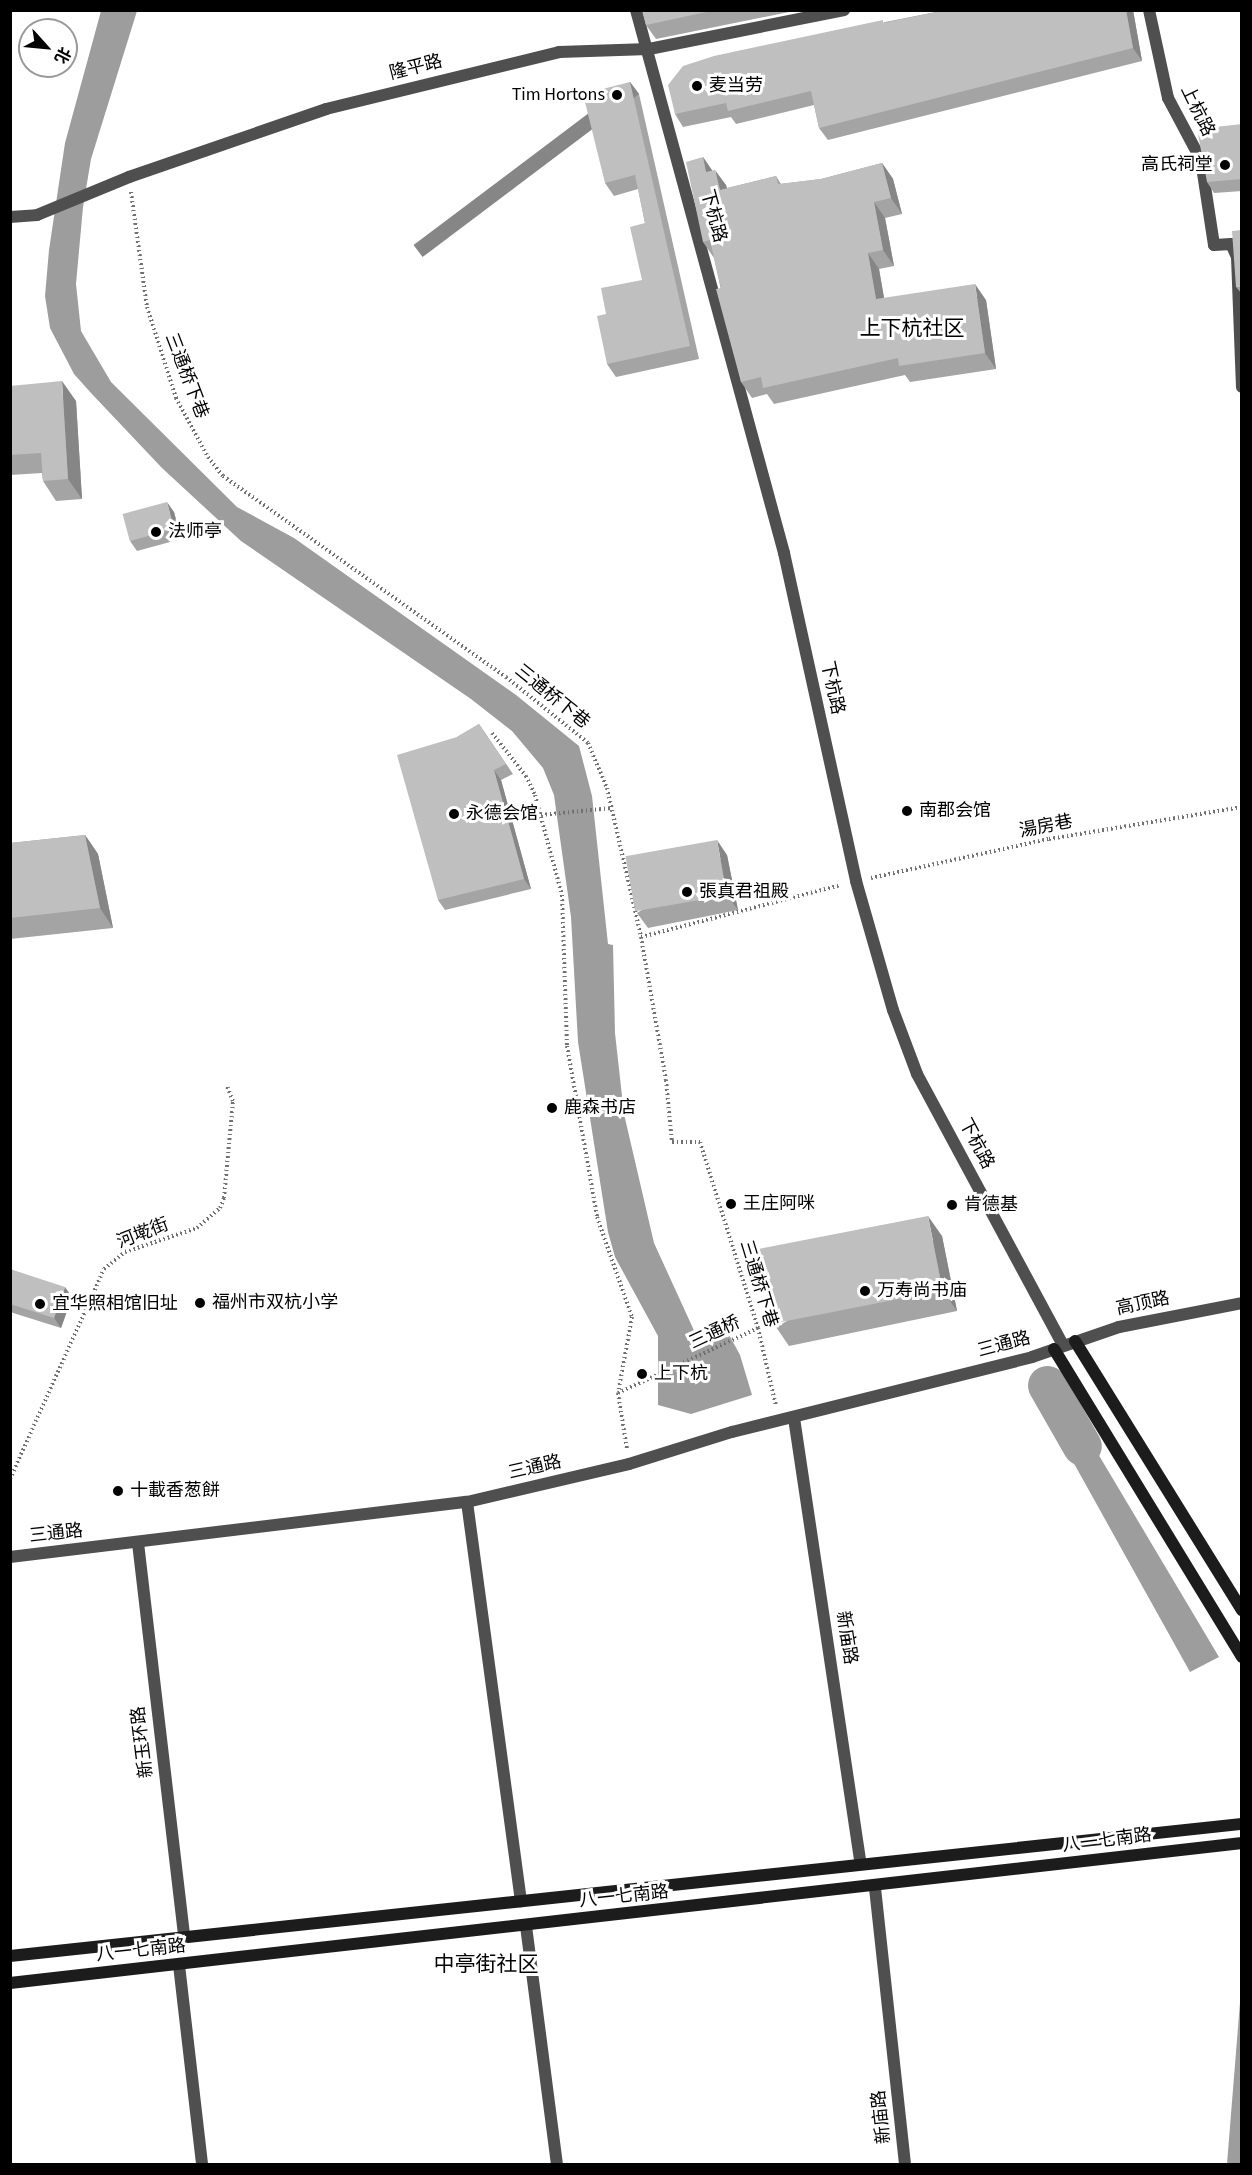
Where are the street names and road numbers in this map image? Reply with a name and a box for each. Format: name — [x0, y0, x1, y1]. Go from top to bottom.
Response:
street label: 隆平路 — [387, 51, 445, 85]
street label: 上杭路 — [1175, 82, 1219, 140]
street label: 下杭路 — [696, 187, 730, 245]
street label: 三通桥下巷 — [160, 330, 212, 422]
street label: 下杭路 — [816, 659, 848, 717]
street label: 三通桥下巷 — [510, 660, 594, 734]
street label: 湯房巷 — [1017, 811, 1075, 843]
street label: 下杭路 — [954, 1115, 998, 1173]
street label: 河墘街 — [114, 1214, 172, 1254]
street label: 三通桥下巷 — [735, 1238, 781, 1330]
street label: 高顶路 — [1114, 1288, 1172, 1320]
street label: 三通桥 — [686, 1312, 744, 1354]
street label: 三通路 — [975, 1328, 1033, 1362]
street label: 三通路 — [506, 1451, 564, 1485]
street label: 三通路 — [28, 1520, 84, 1548]
street label: 新庙路 — [831, 1610, 861, 1666]
street label: 新玉环路 — [128, 1705, 158, 1779]
street label: 八一七南路 — [1061, 1825, 1153, 1857]
street label: 八一七南路 — [578, 1882, 670, 1912]
street label: 八一七南路 — [95, 1936, 187, 1966]
street label: 新庙路 — [868, 2089, 896, 2145]

